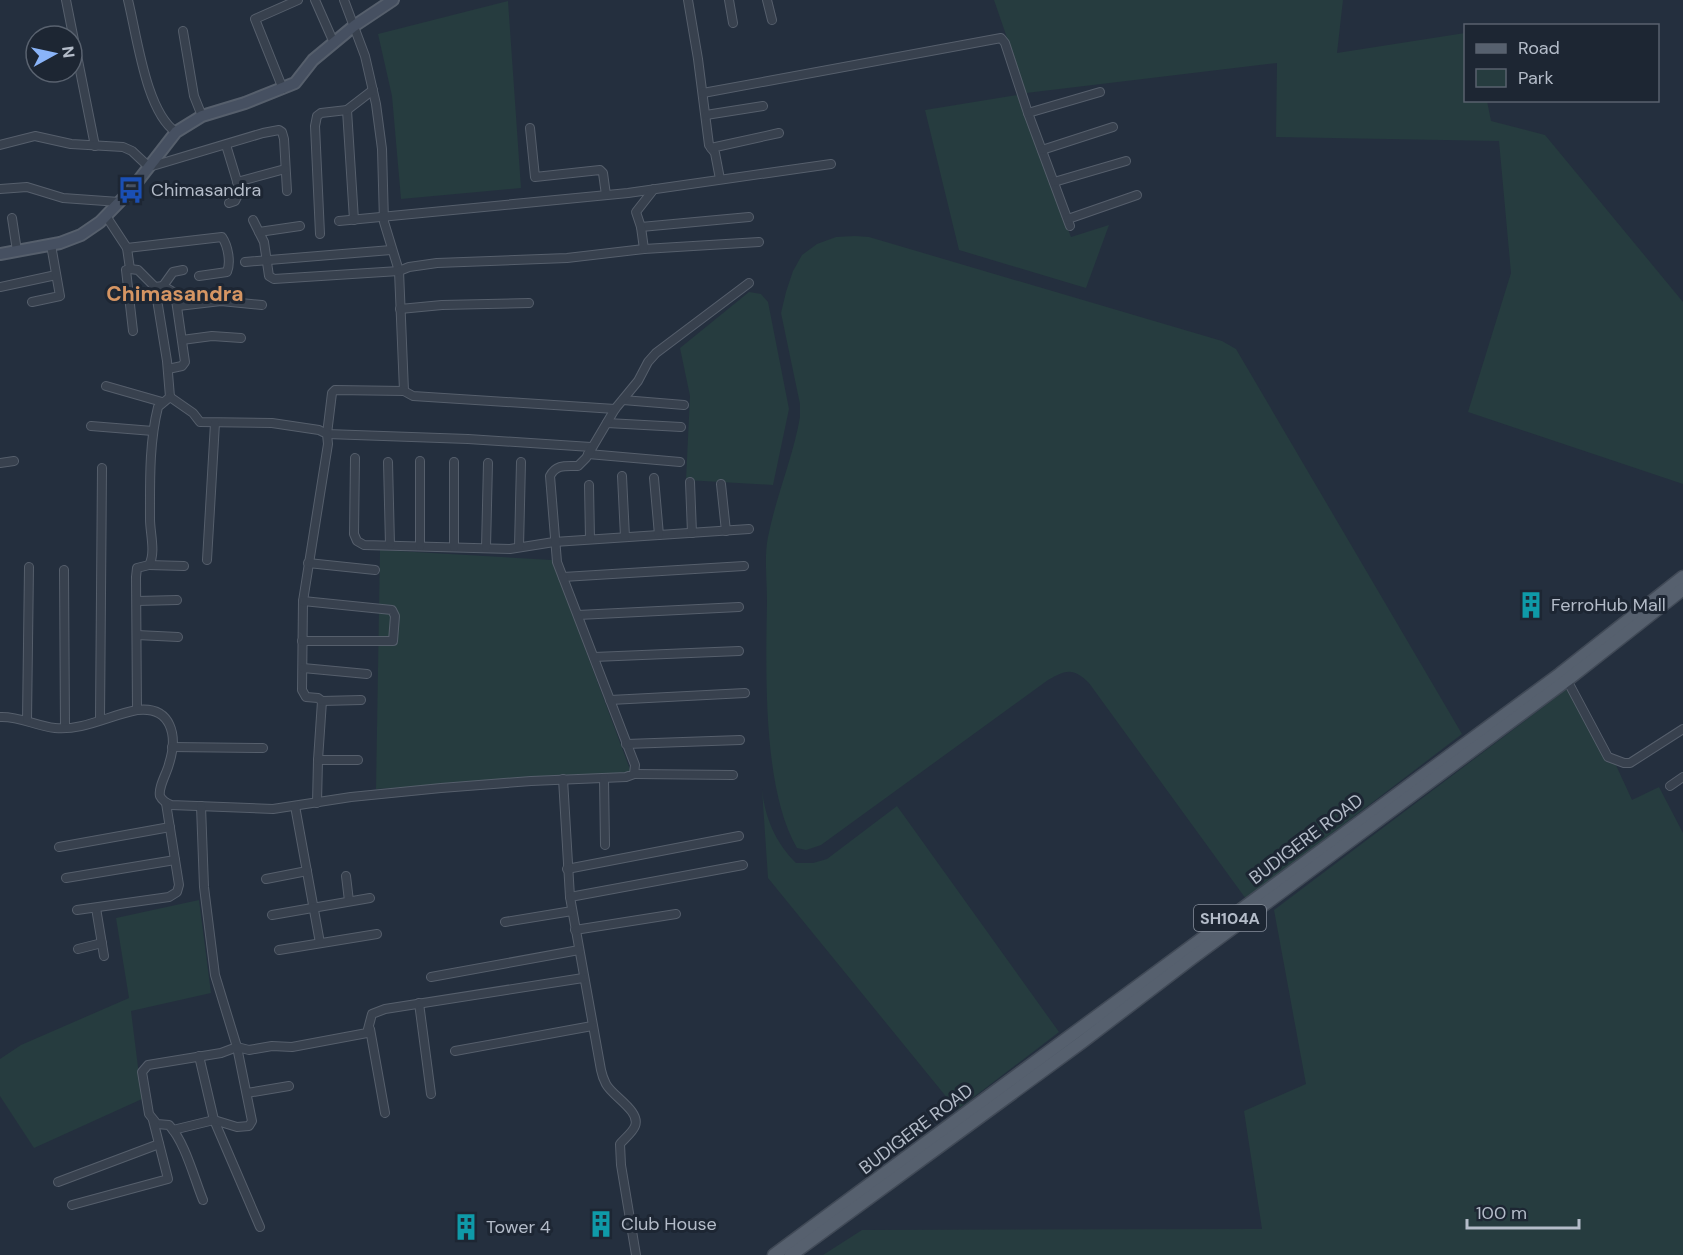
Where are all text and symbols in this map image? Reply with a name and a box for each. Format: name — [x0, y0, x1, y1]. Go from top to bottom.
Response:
north arrow — [24, 24, 84, 84]
legend — [1464, 24, 1659, 102]
text: Road — [1518, 36, 1560, 60]
text: N — [57, 45, 80, 59]
text: Park — [1518, 66, 1554, 90]
bus stop icon: Chimasandra — [116, 175, 146, 205]
place label: Chimasandra — [151, 178, 261, 202]
district label: Chimasandra — [106, 280, 244, 308]
building icon: FerroHub Mall — [1516, 590, 1546, 620]
place label: FerroHub Mall — [1551, 593, 1666, 617]
street label: BUDIGERE ROAD — [1244, 788, 1368, 890]
road number: SH104A — [1194, 905, 1266, 931]
street label: BUDIGERE ROAD — [854, 1078, 978, 1180]
scale bar — [1467, 1192, 1580, 1230]
text: 100 m — [1476, 1201, 1527, 1225]
building icon: Club House — [586, 1209, 616, 1239]
building icon: Tower 4 — [451, 1212, 481, 1242]
place label: Club House — [621, 1212, 717, 1236]
place label: Tower 4 — [486, 1215, 551, 1239]

